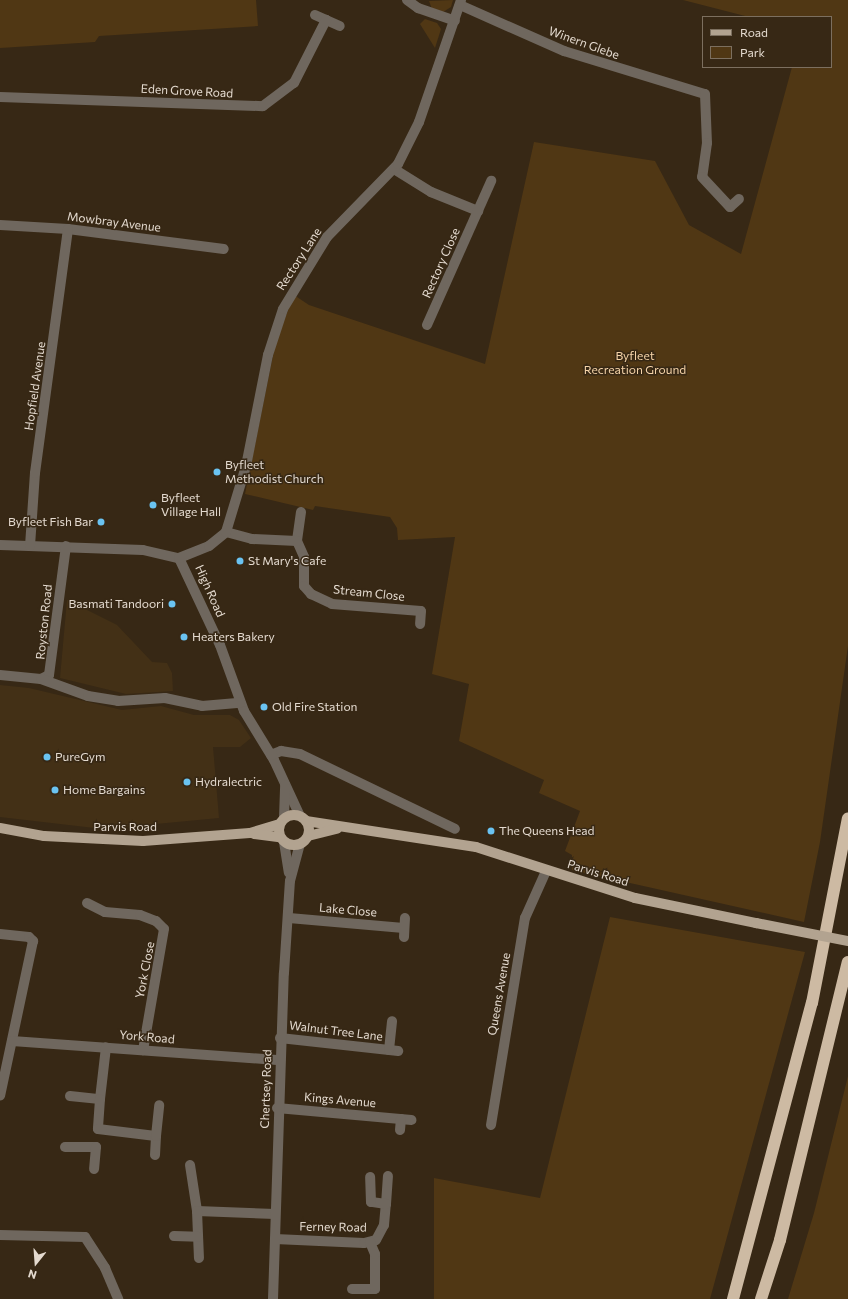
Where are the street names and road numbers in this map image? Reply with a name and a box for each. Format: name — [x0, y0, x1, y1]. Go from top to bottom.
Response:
street label: Winern Glebe — [547, 24, 621, 62]
street label: Eden Grove Road — [140, 81, 234, 101]
street label: Mowbray Avenue — [66, 209, 162, 235]
street label: Rectory Lane — [273, 225, 325, 293]
street label: Rectory Close — [419, 226, 463, 300]
street label: Hopfield Avenue — [22, 341, 48, 431]
street label: High Road — [192, 563, 228, 619]
street label: Stream Close — [332, 582, 406, 604]
street label: Royston Road — [33, 584, 55, 660]
street label: Parvis Road — [93, 820, 157, 834]
street label: Parvis Road — [565, 857, 631, 889]
street label: Lake Close — [318, 900, 378, 920]
street label: York Close — [132, 940, 158, 1000]
street label: Queens Avenue — [485, 951, 513, 1037]
street label: Walnut Tree Lane — [288, 1018, 384, 1044]
street label: York Road — [119, 1027, 175, 1047]
street label: Chertsey Road — [257, 1049, 275, 1129]
street label: Kings Avenue — [303, 1090, 377, 1110]
street label: Ferney Road — [299, 1219, 367, 1235]

